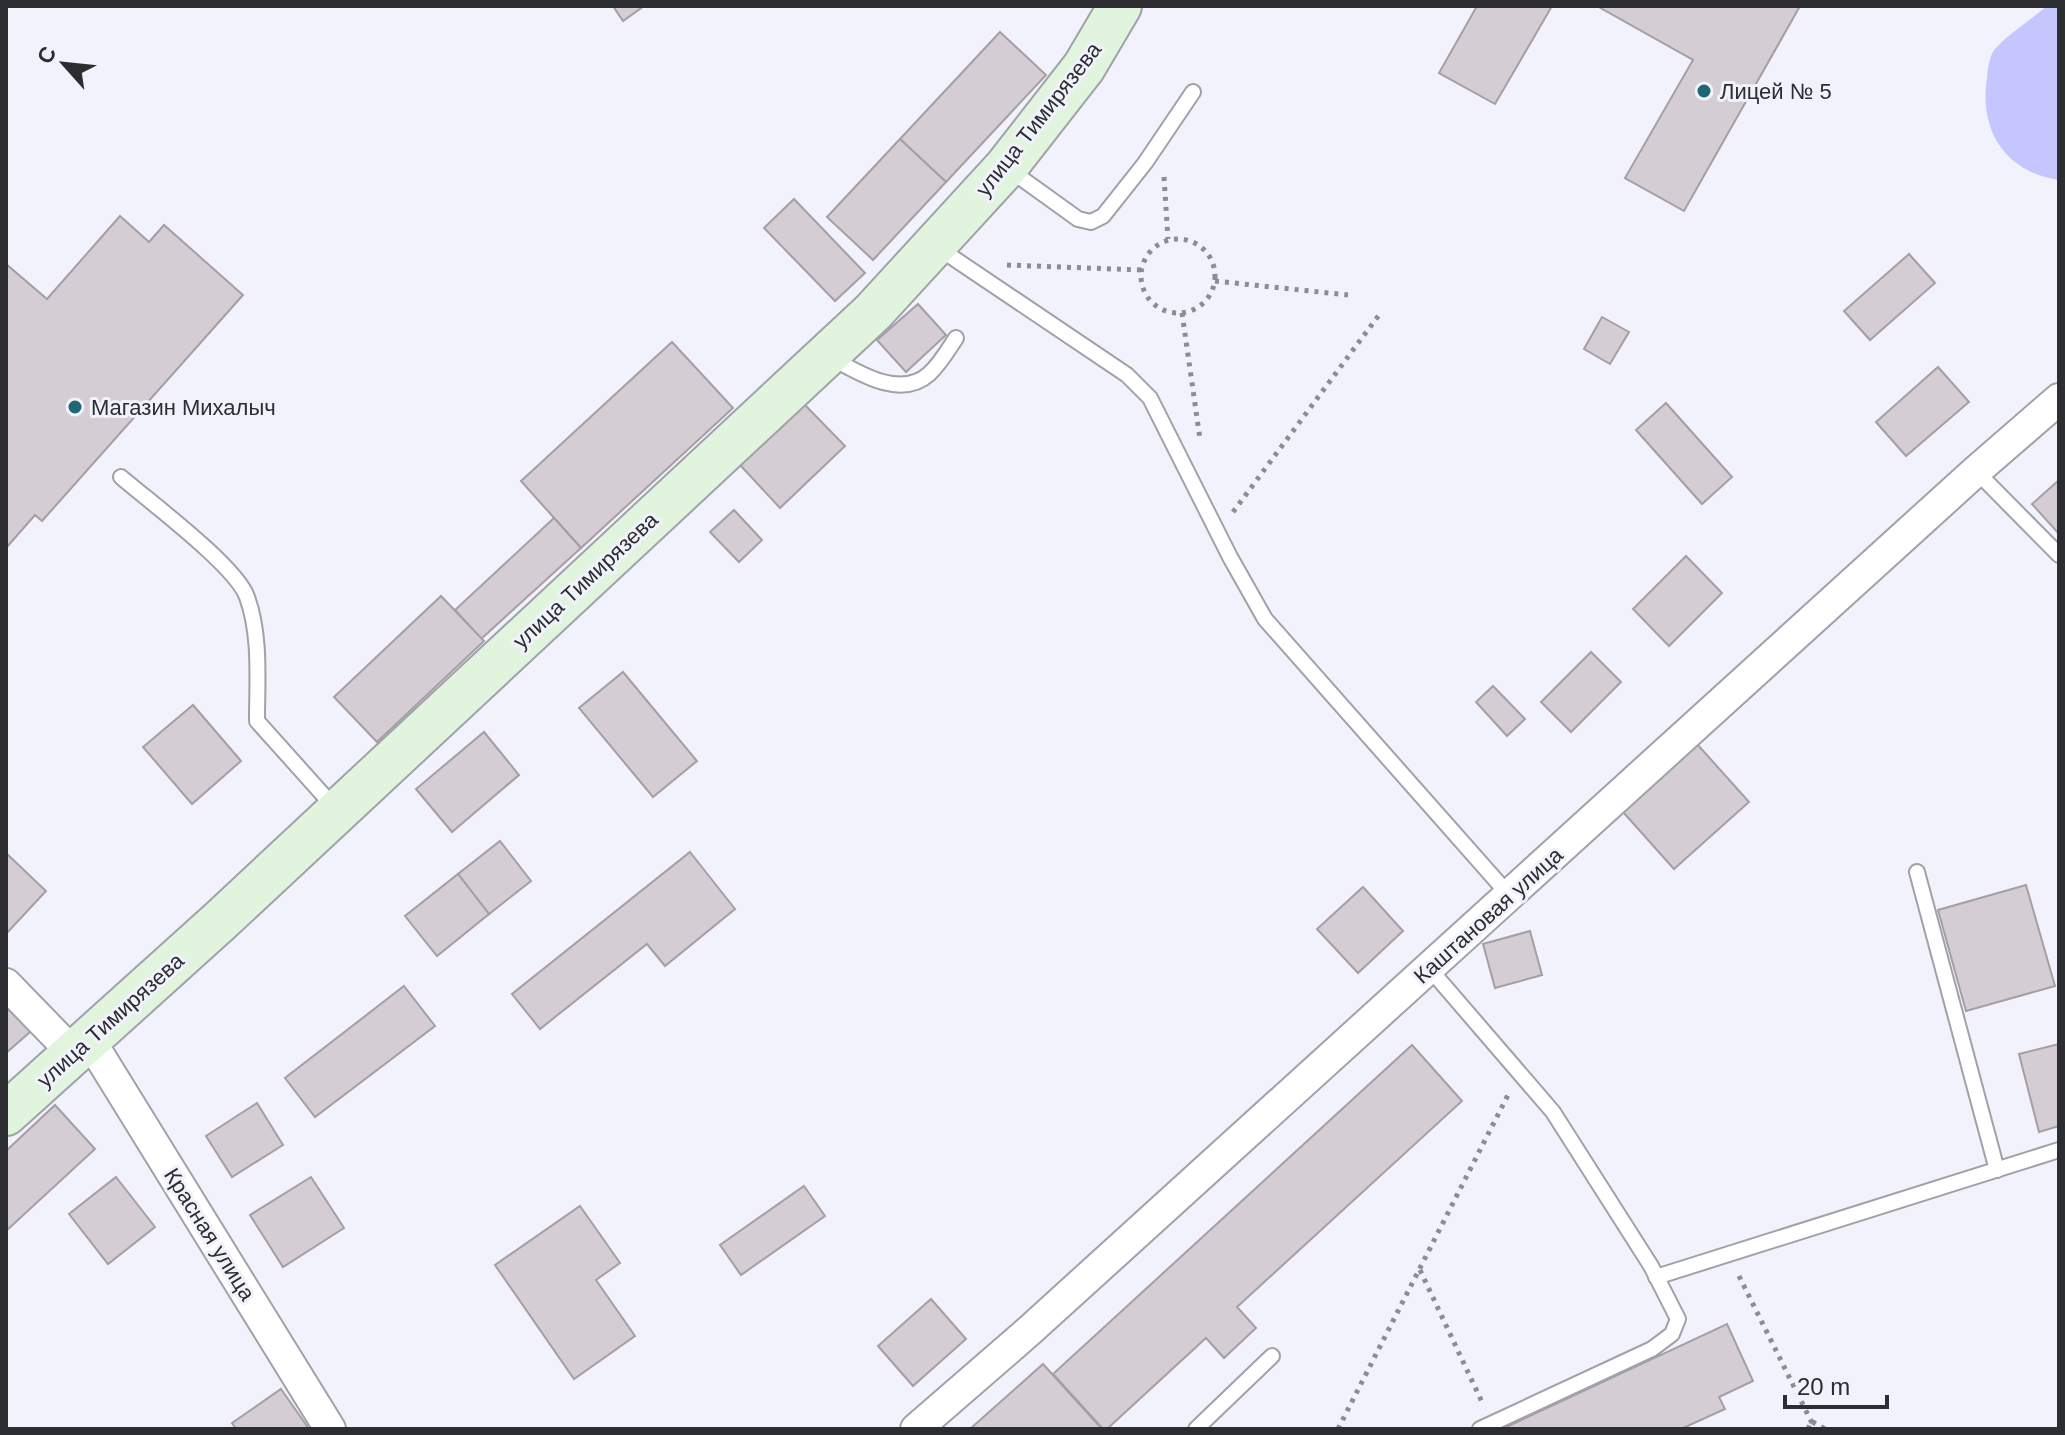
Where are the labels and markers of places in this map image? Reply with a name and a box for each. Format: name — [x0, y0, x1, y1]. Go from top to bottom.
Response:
place label: Лицей № 5 — [1720, 79, 1832, 104]
marker: Лицей № 5 — [1695, 82, 1713, 100]
place label: Магазин Михалыч — [91, 395, 276, 420]
marker: Магазин Михалыч — [66, 398, 84, 416]

